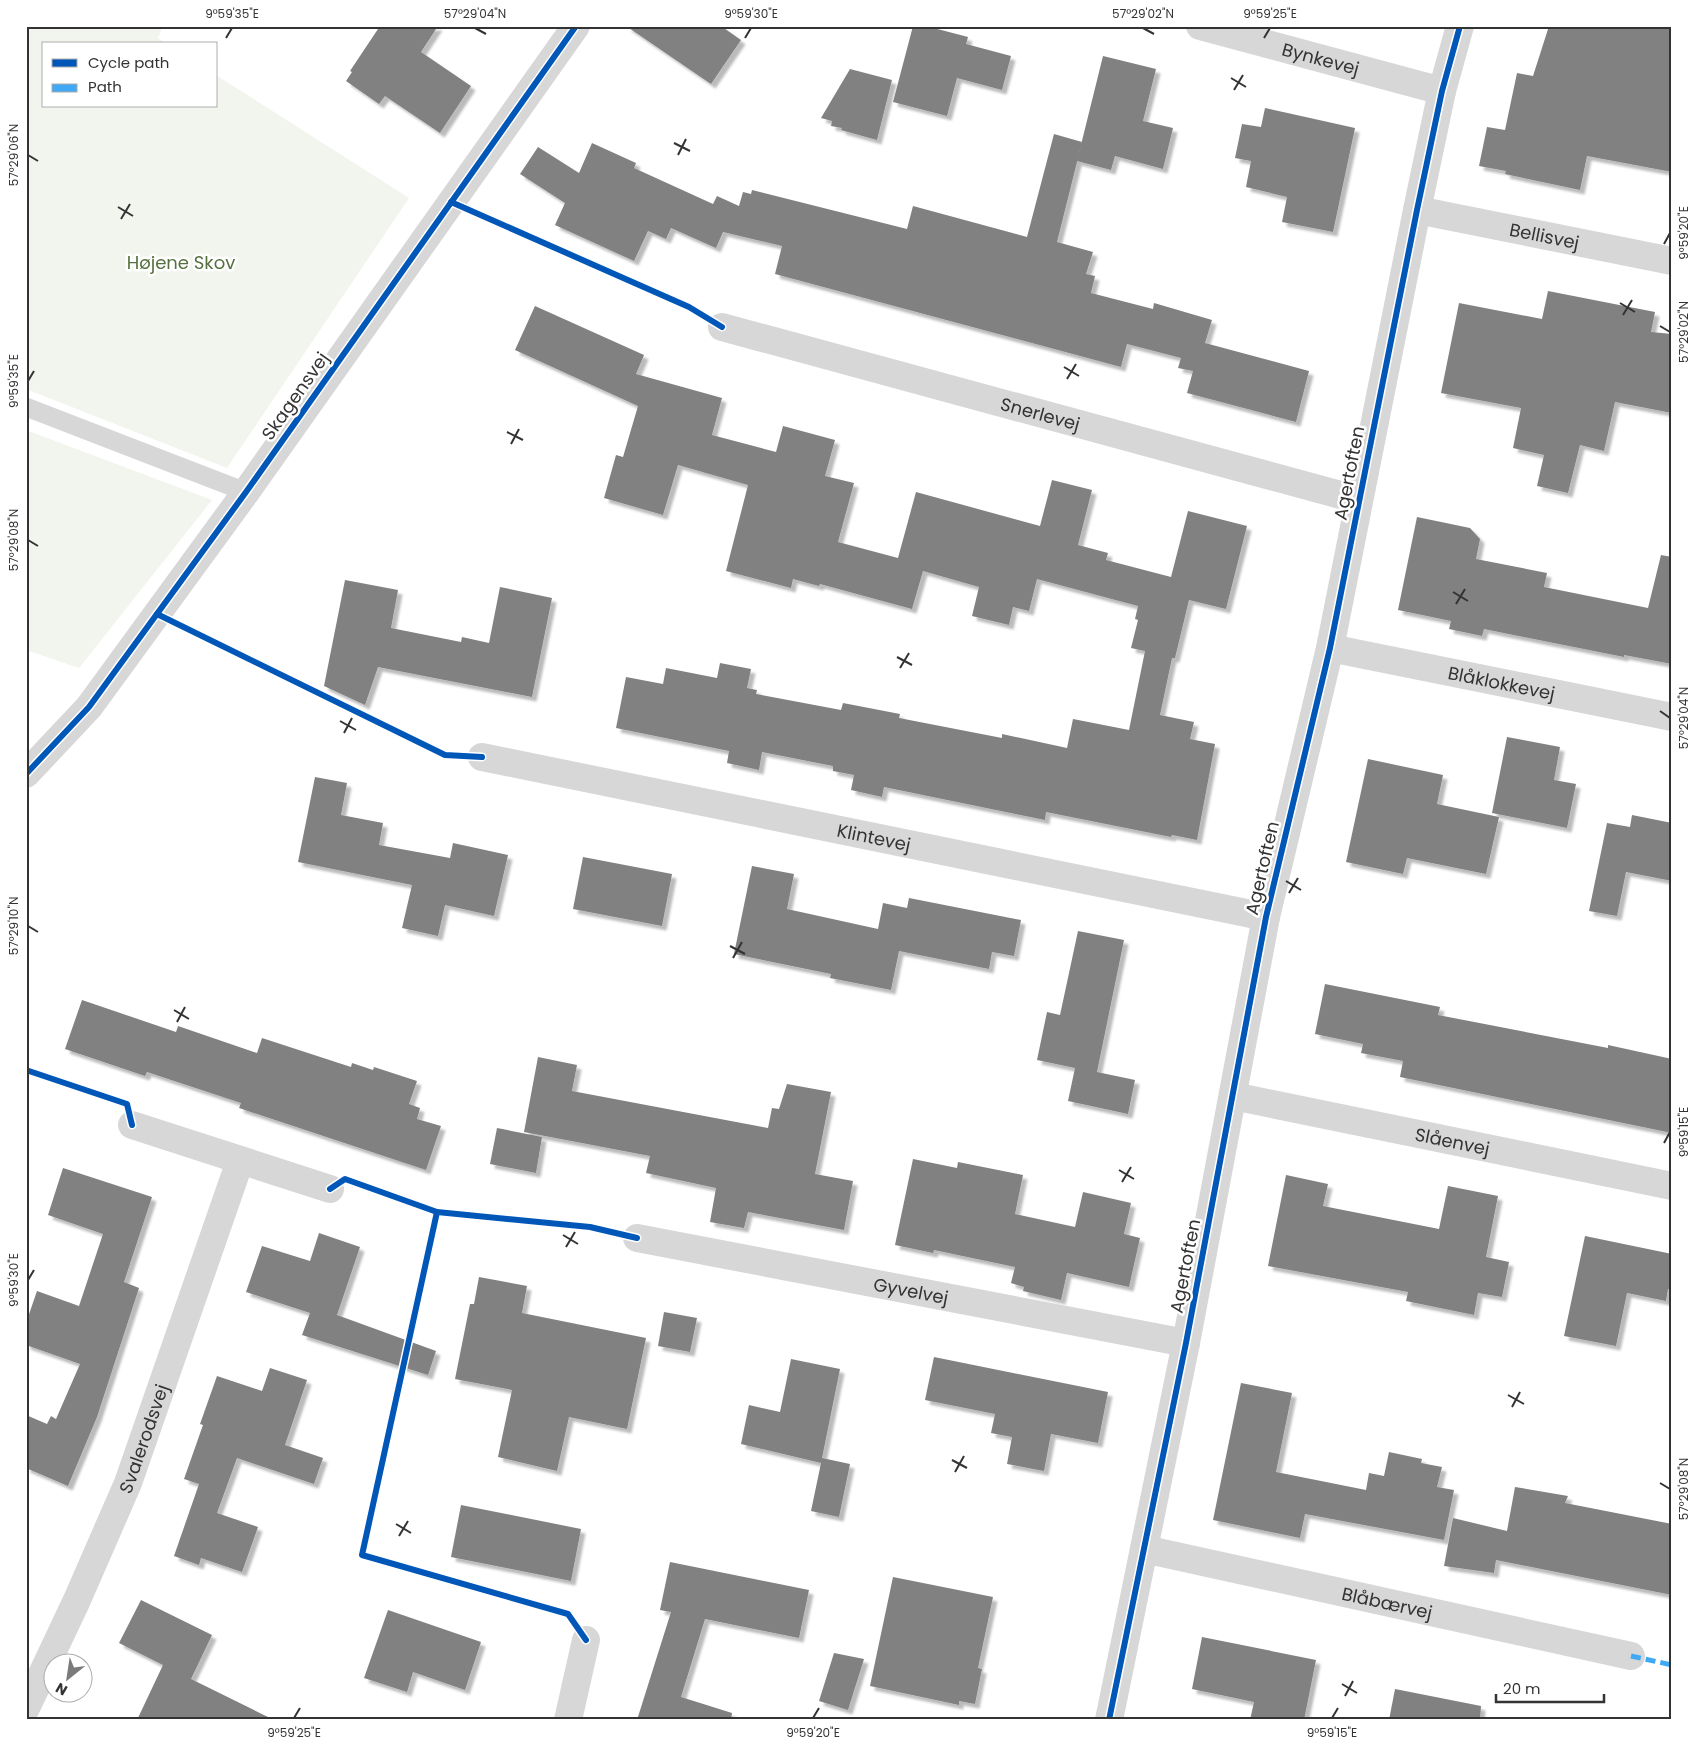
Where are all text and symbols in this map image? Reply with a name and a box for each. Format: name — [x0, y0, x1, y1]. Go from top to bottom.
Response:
text: 9°59'35"E — [205, 5, 259, 22]
text: 57°29'04"N — [444, 5, 506, 22]
text: 9°59'30"E — [724, 5, 778, 22]
text: 57°29'02"N — [1112, 5, 1174, 22]
text: 9°59'25"E — [1243, 5, 1297, 22]
street label: Bynkevej — [1279, 36, 1362, 81]
legend — [42, 42, 218, 108]
text: Cycle path — [88, 52, 169, 73]
text: Path — [88, 76, 122, 97]
text: 57°29'06"N — [5, 124, 22, 186]
text: 9°59'20"E — [1675, 206, 1692, 260]
street label: Bellisvej — [1507, 216, 1582, 255]
park label: Højene Skov — [127, 250, 235, 275]
text: 57°29'02"N — [1675, 301, 1692, 363]
street label: Skagensvej — [256, 347, 334, 445]
text: 9°59'35"E — [5, 354, 22, 408]
street label: Snerlevej — [998, 391, 1083, 436]
street label: Agertoften — [1328, 424, 1370, 522]
text: 57°29'08"N — [5, 509, 22, 571]
street label: Blåklokkevej — [1446, 660, 1557, 706]
text: 57°29'04"N — [1675, 687, 1692, 749]
street label: Klintevej — [835, 817, 913, 857]
street label: Agertoften — [1239, 819, 1285, 917]
text: 57°29'10"N — [5, 897, 22, 955]
text: 9°59'15"E — [1675, 1107, 1692, 1157]
street label: Slåenvej — [1413, 1121, 1492, 1161]
street label: Agertoften — [1164, 1217, 1206, 1315]
text: 9°59'30"E — [5, 1253, 22, 1307]
street label: Gyvelvej — [872, 1271, 951, 1310]
street label: Svalerodsvej — [113, 1381, 174, 1497]
text: 57°29'08"N — [1675, 1458, 1692, 1520]
street label: Blåbærvej — [1340, 1580, 1435, 1625]
north arrow — [42, 1654, 92, 1704]
scale bar — [1496, 1671, 1603, 1703]
text: N — [52, 1678, 71, 1701]
text: 20 m — [1503, 1678, 1541, 1699]
text: 9°59'25"E — [267, 1724, 321, 1741]
text: 9°59'20"E — [786, 1724, 840, 1741]
text: 9°59'15"E — [1307, 1724, 1357, 1741]

